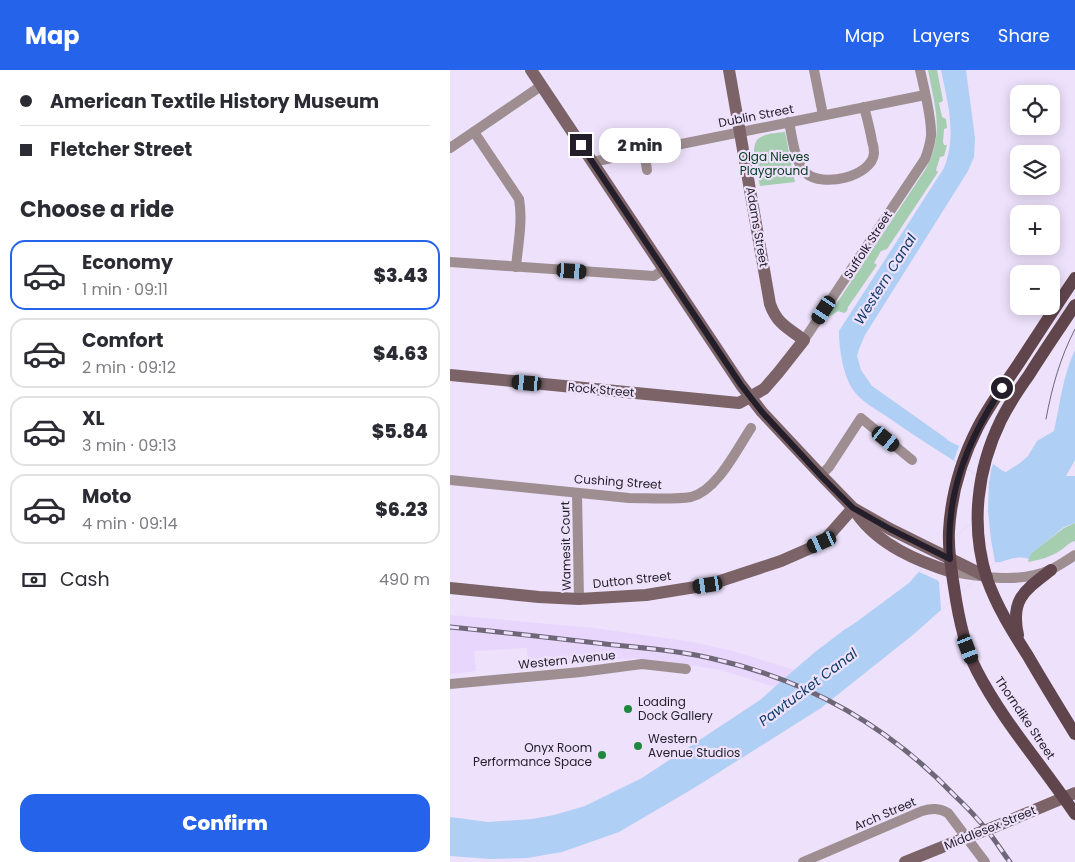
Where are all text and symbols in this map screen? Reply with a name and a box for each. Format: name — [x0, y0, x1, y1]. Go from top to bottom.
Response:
text: Map — [25, 19, 80, 52]
text: Map — [845, 23, 885, 48]
text: Layers — [913, 23, 970, 48]
text: Share — [998, 23, 1050, 48]
map controls — [1010, 85, 1060, 315]
button: locate — [1010, 85, 1060, 135]
text: American Textile History Museum — [50, 88, 379, 115]
street label: Dublin Street — [717, 100, 795, 131]
callout: 2 min — [598, 128, 681, 162]
route end — [570, 134, 592, 156]
text: 2 min — [617, 134, 663, 157]
text: Fletcher Street — [50, 136, 192, 163]
button: layers — [1010, 145, 1060, 195]
park label: Olga Nieves Playground — [738, 148, 810, 179]
street label: Adams Street — [742, 185, 773, 268]
text: Choose a ride — [20, 194, 174, 225]
button: + — [1010, 205, 1060, 255]
street label: Suffolk Street — [839, 207, 896, 282]
water label: Western Canal — [849, 229, 921, 328]
text: Economy — [82, 249, 173, 276]
icon: car — [22, 253, 67, 298]
text: $3.43 — [373, 262, 428, 289]
car — [556, 262, 587, 280]
button: − — [1010, 265, 1060, 315]
text: 1 min · 09:11 — [82, 278, 168, 301]
car — [809, 293, 838, 327]
text: Comfort — [82, 327, 164, 354]
icon: car — [22, 331, 67, 376]
text: $4.63 — [373, 340, 428, 367]
text: 2 min · 09:12 — [82, 356, 176, 379]
car — [511, 374, 542, 392]
route start — [991, 377, 1013, 399]
street label: Rock Street — [567, 378, 635, 401]
text: XL — [82, 405, 105, 432]
icon: car — [22, 409, 67, 454]
text: $5.84 — [372, 418, 428, 445]
car — [869, 424, 902, 454]
text: 3 min · 09:13 — [82, 434, 176, 457]
street label: Cushing Street — [574, 470, 663, 493]
text: Moto — [82, 483, 131, 510]
icon: car — [22, 487, 67, 532]
text: $6.23 — [375, 496, 428, 523]
street label: Wamesit Court — [556, 501, 575, 591]
text: 4 min · 09:14 — [82, 512, 178, 535]
car — [805, 529, 838, 555]
icon: cash — [20, 566, 48, 594]
text: Cash — [60, 566, 110, 593]
street label: Dutton Street — [592, 567, 672, 592]
text: 490 m — [379, 568, 430, 591]
car — [692, 575, 723, 595]
car — [955, 632, 980, 666]
water label: Pawtucket Canal — [755, 643, 862, 731]
street label: Western Avenue — [517, 646, 616, 673]
street label: Thorndike Street — [991, 673, 1060, 763]
place label: Loading Dock Gallery — [638, 693, 713, 724]
marker: Loading Dock Gallery — [622, 703, 634, 715]
place label: Western Avenue Studios — [648, 730, 740, 761]
place label: Onyx Room Performance Space — [473, 739, 592, 770]
marker: Western Avenue Studios — [632, 740, 644, 752]
marker: Onyx Room Performance Space — [596, 749, 608, 761]
street label: Arch Street — [851, 793, 918, 834]
button: Confirm — [20, 794, 430, 852]
street label: Middlesex Street — [941, 801, 1038, 854]

